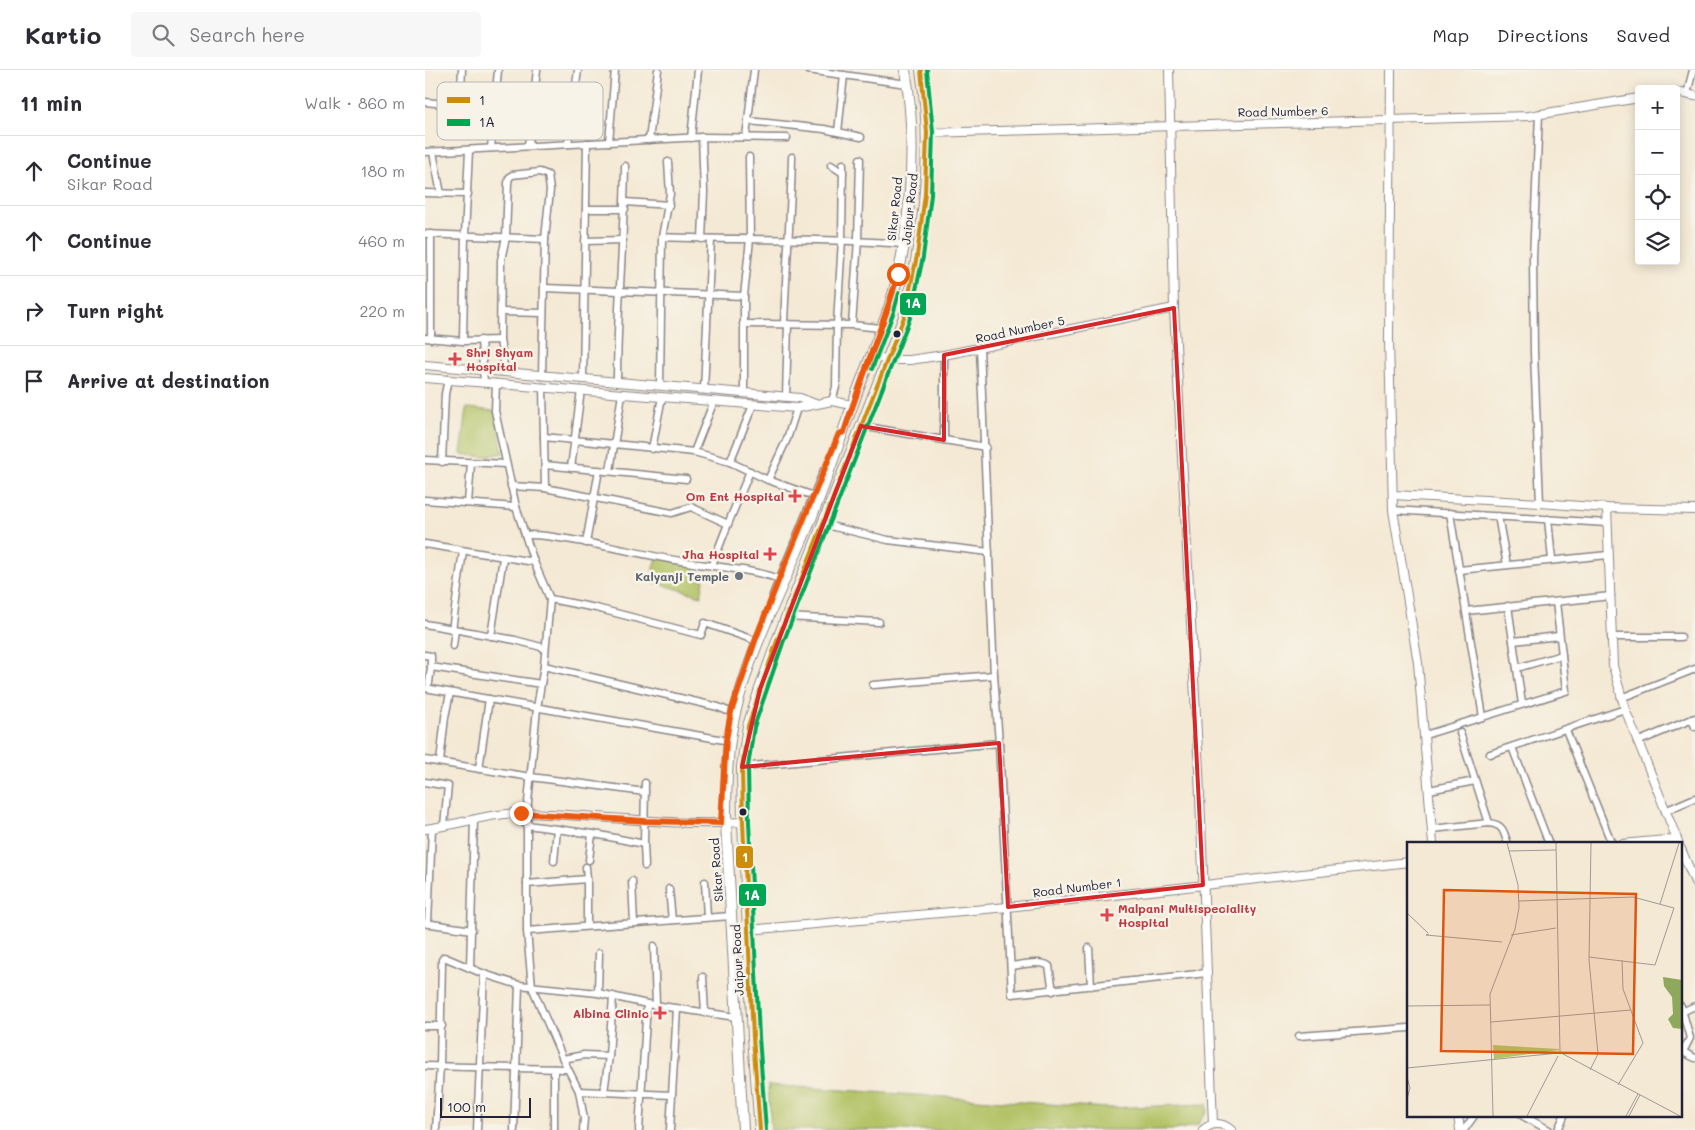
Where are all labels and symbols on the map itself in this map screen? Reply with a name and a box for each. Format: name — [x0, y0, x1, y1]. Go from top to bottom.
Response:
legend — [437, 82, 603, 140]
text: 1 — [479, 90, 485, 109]
street label: Road Number 6 — [1237, 102, 1329, 120]
text: 1A — [479, 112, 495, 131]
street label: Jaipur Road — [897, 172, 921, 245]
street label: Sikar Road — [883, 176, 905, 242]
route start — [887, 263, 910, 286]
line badge: 1A — [899, 292, 927, 316]
text: 1A — [905, 293, 921, 312]
street label: Road Number 5 — [974, 312, 1066, 346]
unlabelled marker — [892, 329, 902, 339]
place label: Shri Shyam Hospital — [466, 344, 533, 374]
marker: Shri Shyam Hospital — [448, 352, 462, 366]
place label: Om Ent Hospital — [686, 488, 784, 504]
marker: Om Ent Hospital — [788, 489, 802, 503]
place label: Jha Hospital — [682, 546, 759, 562]
marker: Jha Hospital — [763, 547, 777, 561]
place label: Kalyanji Temple — [635, 568, 729, 584]
marker: Kalyanji Temple — [733, 570, 745, 582]
route end — [510, 802, 533, 825]
unlabelled marker — [738, 807, 748, 817]
street label: Sikar Road — [706, 837, 726, 903]
inset map — [1407, 842, 1683, 1118]
line badge: 1 — [735, 845, 754, 869]
text: 1 — [742, 847, 748, 866]
street label: Road Number 1 — [1032, 874, 1122, 900]
line badge: 1A — [738, 883, 767, 907]
text: 1A — [744, 885, 760, 904]
place label: Malpani Multispeciality Hospital — [1118, 900, 1257, 930]
marker: Malpani Multispeciality Hospital — [1100, 908, 1114, 922]
street label: Jaipur Road — [727, 924, 747, 996]
place label: Albina Clinic — [573, 1005, 649, 1021]
marker: Albina Clinic — [653, 1006, 667, 1020]
scale bar — [440, 1095, 531, 1118]

